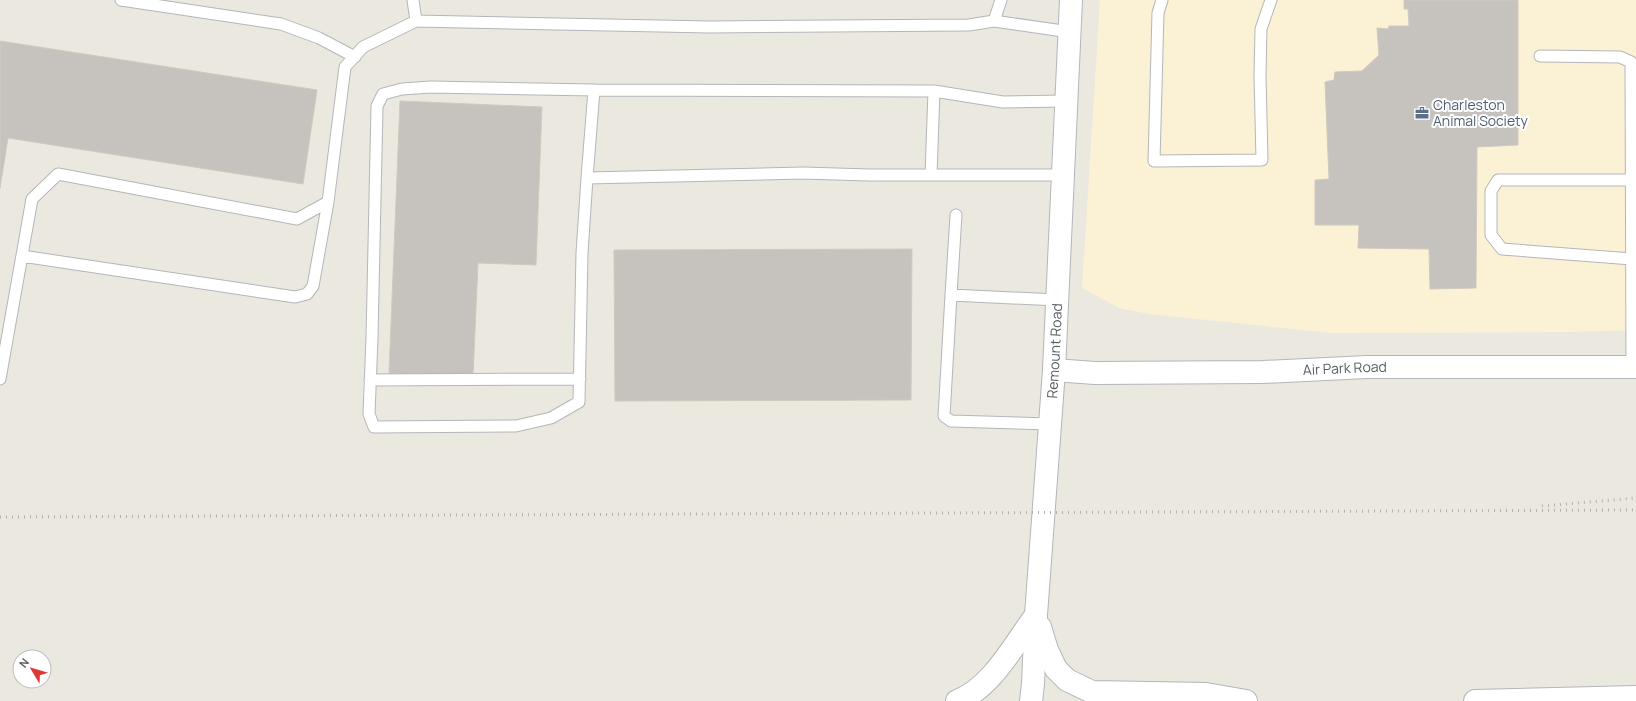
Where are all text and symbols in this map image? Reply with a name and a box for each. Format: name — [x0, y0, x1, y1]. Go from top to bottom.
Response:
place label: Charleston Animal Society — [1433, 95, 1528, 130]
office icon: Charleston Animal Society — [1414, 105, 1430, 121]
street label: Remount Road — [1042, 303, 1066, 399]
street label: Air Park Road — [1302, 357, 1387, 379]
north arrow — [12, 649, 52, 689]
text: N — [15, 655, 32, 670]

